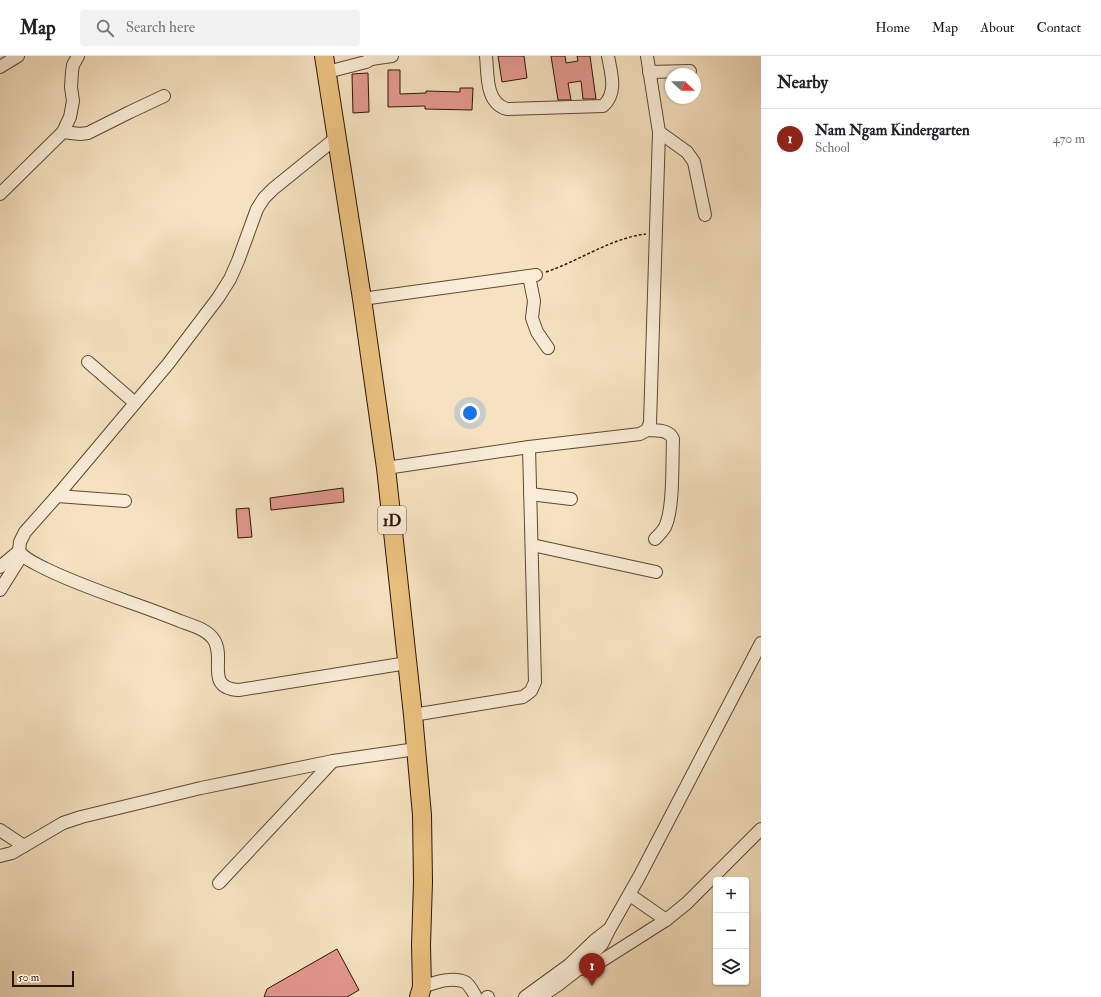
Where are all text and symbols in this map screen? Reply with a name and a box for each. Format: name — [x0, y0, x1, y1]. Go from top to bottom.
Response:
search box — [80, 10, 360, 46]
text: Map — [20, 16, 56, 40]
icon: search — [94, 17, 116, 39]
text: Search here — [126, 18, 195, 37]
text: Home — [875, 19, 910, 36]
text: Map — [932, 19, 958, 36]
text: About — [980, 19, 1014, 36]
text: Contact — [1036, 19, 1081, 36]
north arrow — [665, 68, 701, 104]
text: Nearby — [777, 72, 828, 93]
text: Nam Ngam Kindergarten — [815, 121, 970, 140]
text: 1 — [788, 131, 792, 147]
text: 470 m — [1053, 131, 1085, 147]
text: School — [815, 140, 850, 156]
your location — [460, 403, 480, 423]
road number: 1D — [378, 506, 406, 534]
map controls — [713, 877, 749, 985]
button: + — [713, 877, 749, 913]
button: − — [713, 913, 749, 949]
button: layers — [713, 949, 749, 985]
pin: 1 — [579, 953, 605, 986]
scale bar — [12, 969, 74, 988]
text: 50 m — [18, 971, 39, 984]

